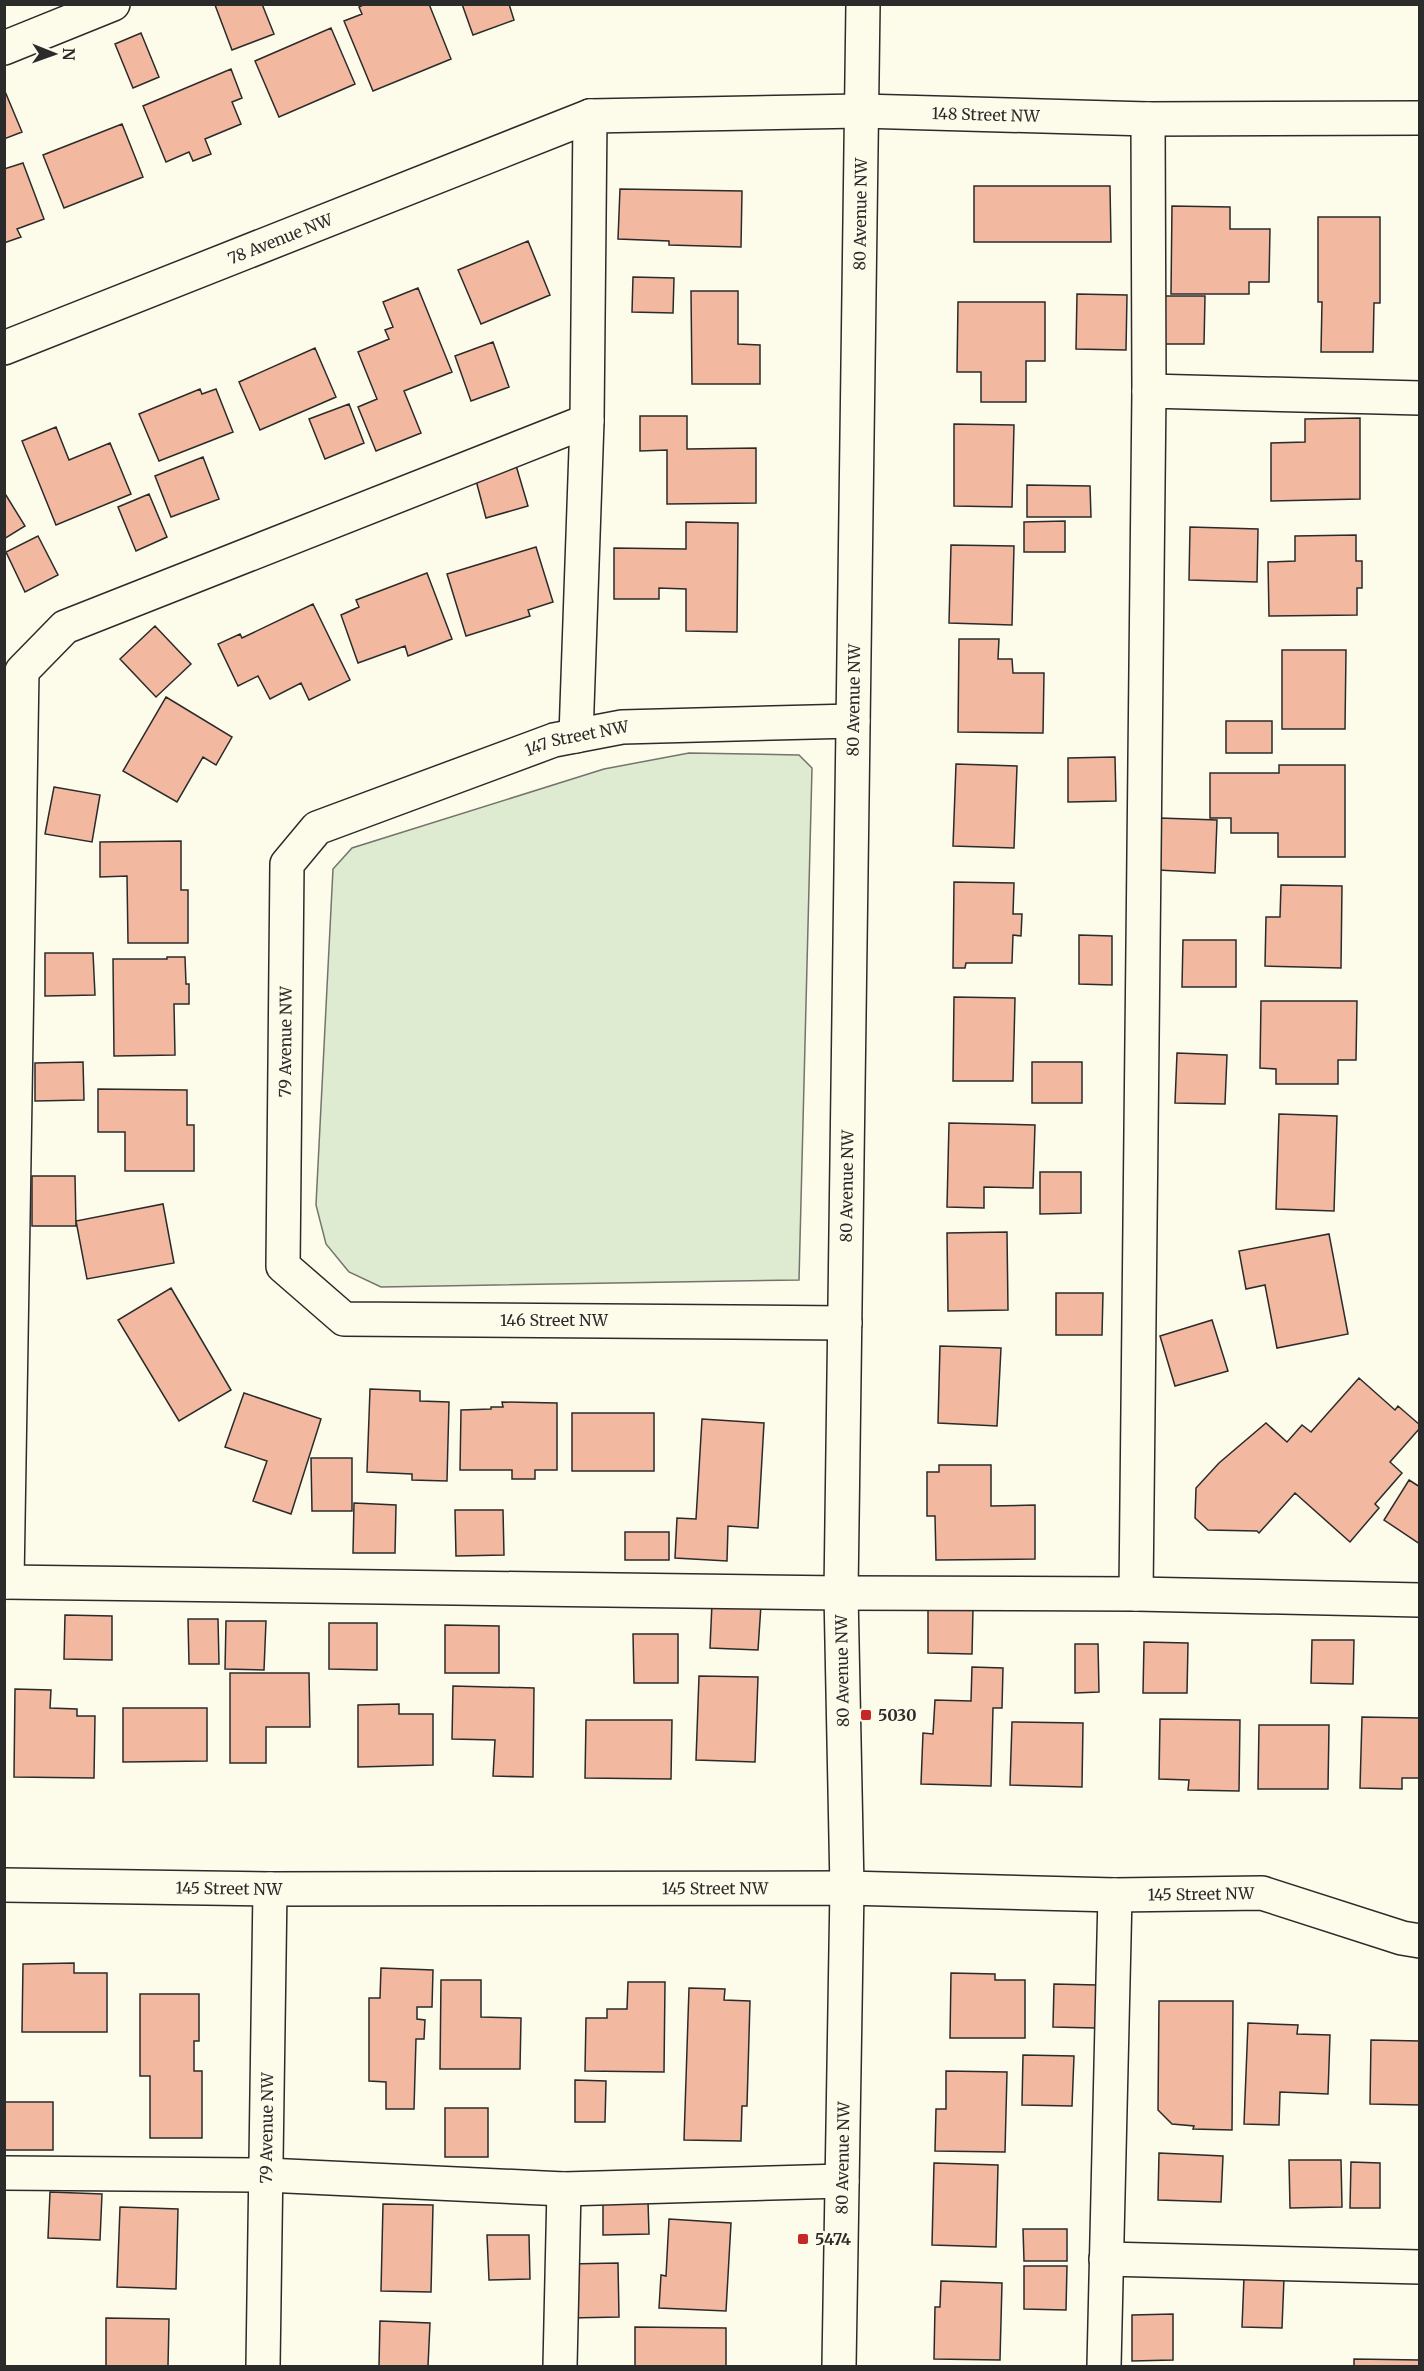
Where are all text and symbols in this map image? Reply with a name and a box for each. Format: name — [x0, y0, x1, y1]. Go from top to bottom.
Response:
north arrow — [24, 24, 84, 84]
text: N — [59, 48, 79, 61]
street label: 148 Street NW — [931, 103, 1041, 126]
street label: 80 Avenue NW — [849, 157, 871, 271]
street label: 78 Avenue NW — [225, 209, 336, 268]
street label: 80 Avenue NW — [843, 643, 864, 757]
street label: 147 Street NW — [522, 716, 631, 760]
street label: 79 Avenue NW — [275, 985, 296, 1098]
street label: 80 Avenue NW — [836, 1129, 857, 1243]
street label: 146 Street NW — [500, 1310, 609, 1330]
street label: 80 Avenue NW — [831, 1614, 853, 1727]
place label: 5030 — [878, 1705, 917, 1725]
marker: 5030 — [859, 1708, 873, 1722]
street label: 145 Street NW — [176, 1878, 283, 1899]
street label: 145 Street NW — [662, 1878, 769, 1898]
street label: 145 Street NW — [1147, 1883, 1255, 1905]
street label: 79 Avenue NW — [256, 2071, 277, 2184]
street label: 80 Avenue NW — [832, 2101, 853, 2214]
place label: 5474 — [815, 2229, 851, 2249]
marker: 5474 — [796, 2232, 810, 2246]

